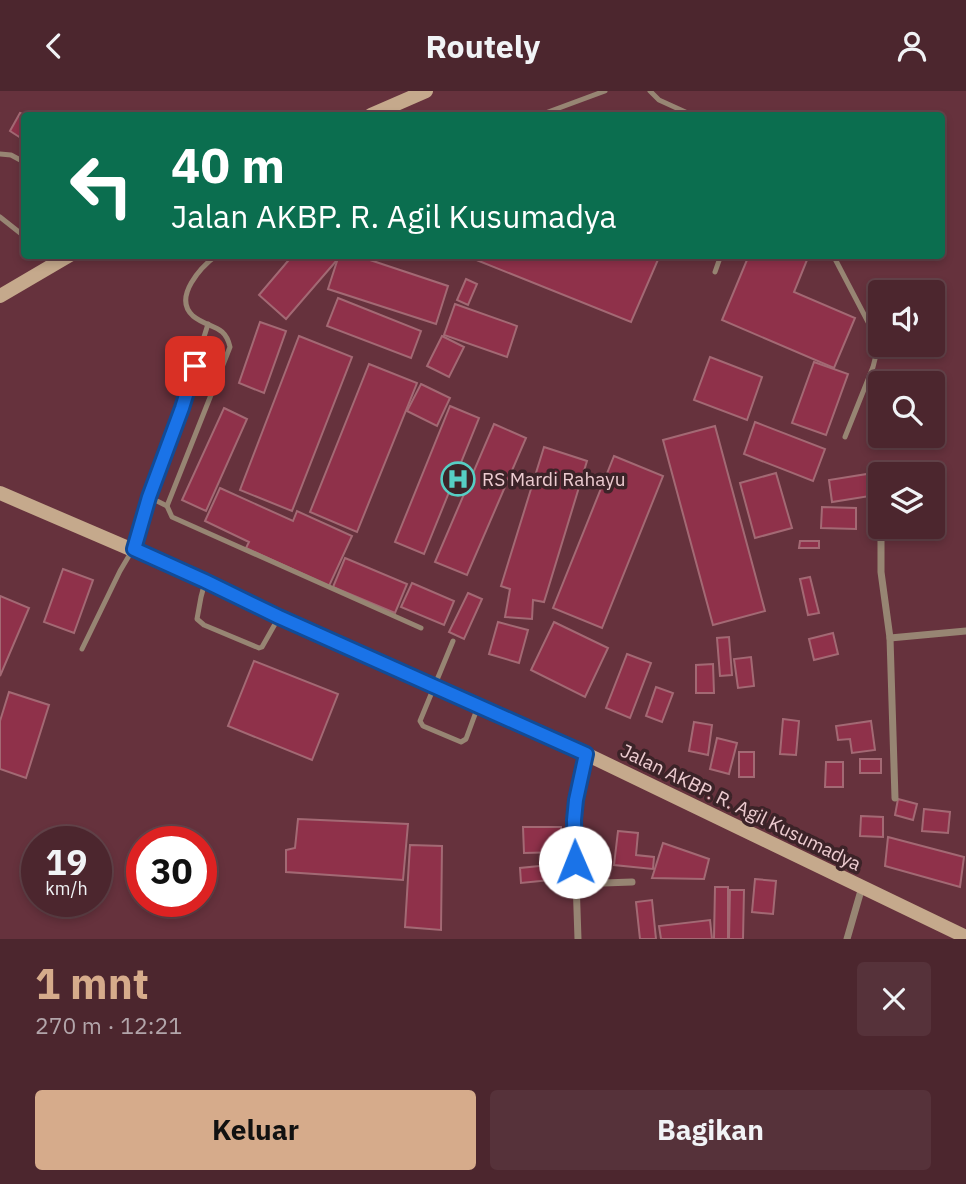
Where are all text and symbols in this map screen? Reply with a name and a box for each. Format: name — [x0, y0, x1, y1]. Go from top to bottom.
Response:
text: Routely — [426, 25, 540, 67]
icon: back — [35, 27, 73, 65]
icon: person — [893, 27, 931, 65]
text: 40 m — [171, 133, 285, 196]
icon: left — [56, 140, 147, 231]
text: Jalan AKBP. R. Agil Kusumadya — [171, 195, 617, 237]
map controls — [868, 280, 945, 539]
button: sound — [868, 280, 945, 357]
pin — [165, 336, 225, 396]
icon: arrive — [176, 347, 214, 385]
button: search — [868, 371, 945, 448]
hospital icon: RS Mardi Rahayu — [439, 460, 477, 498]
button: layers — [868, 462, 945, 539]
place label: RS Mardi Rahayu — [482, 467, 626, 491]
street label: Jalan AKBP. R. Agil Kusumadya — [617, 738, 865, 876]
position arrow — [538, 825, 612, 899]
speed limit sign: 30 — [126, 826, 217, 917]
text: 19 — [45, 839, 88, 885]
text: km/h — [45, 877, 88, 900]
text: 1 mnt — [35, 956, 149, 1011]
button: close — [857, 962, 931, 1036]
text: 270 m · 12:21 — [35, 1010, 182, 1040]
button: Keluar — [35, 1090, 476, 1170]
button: Bagikan — [490, 1090, 931, 1170]

